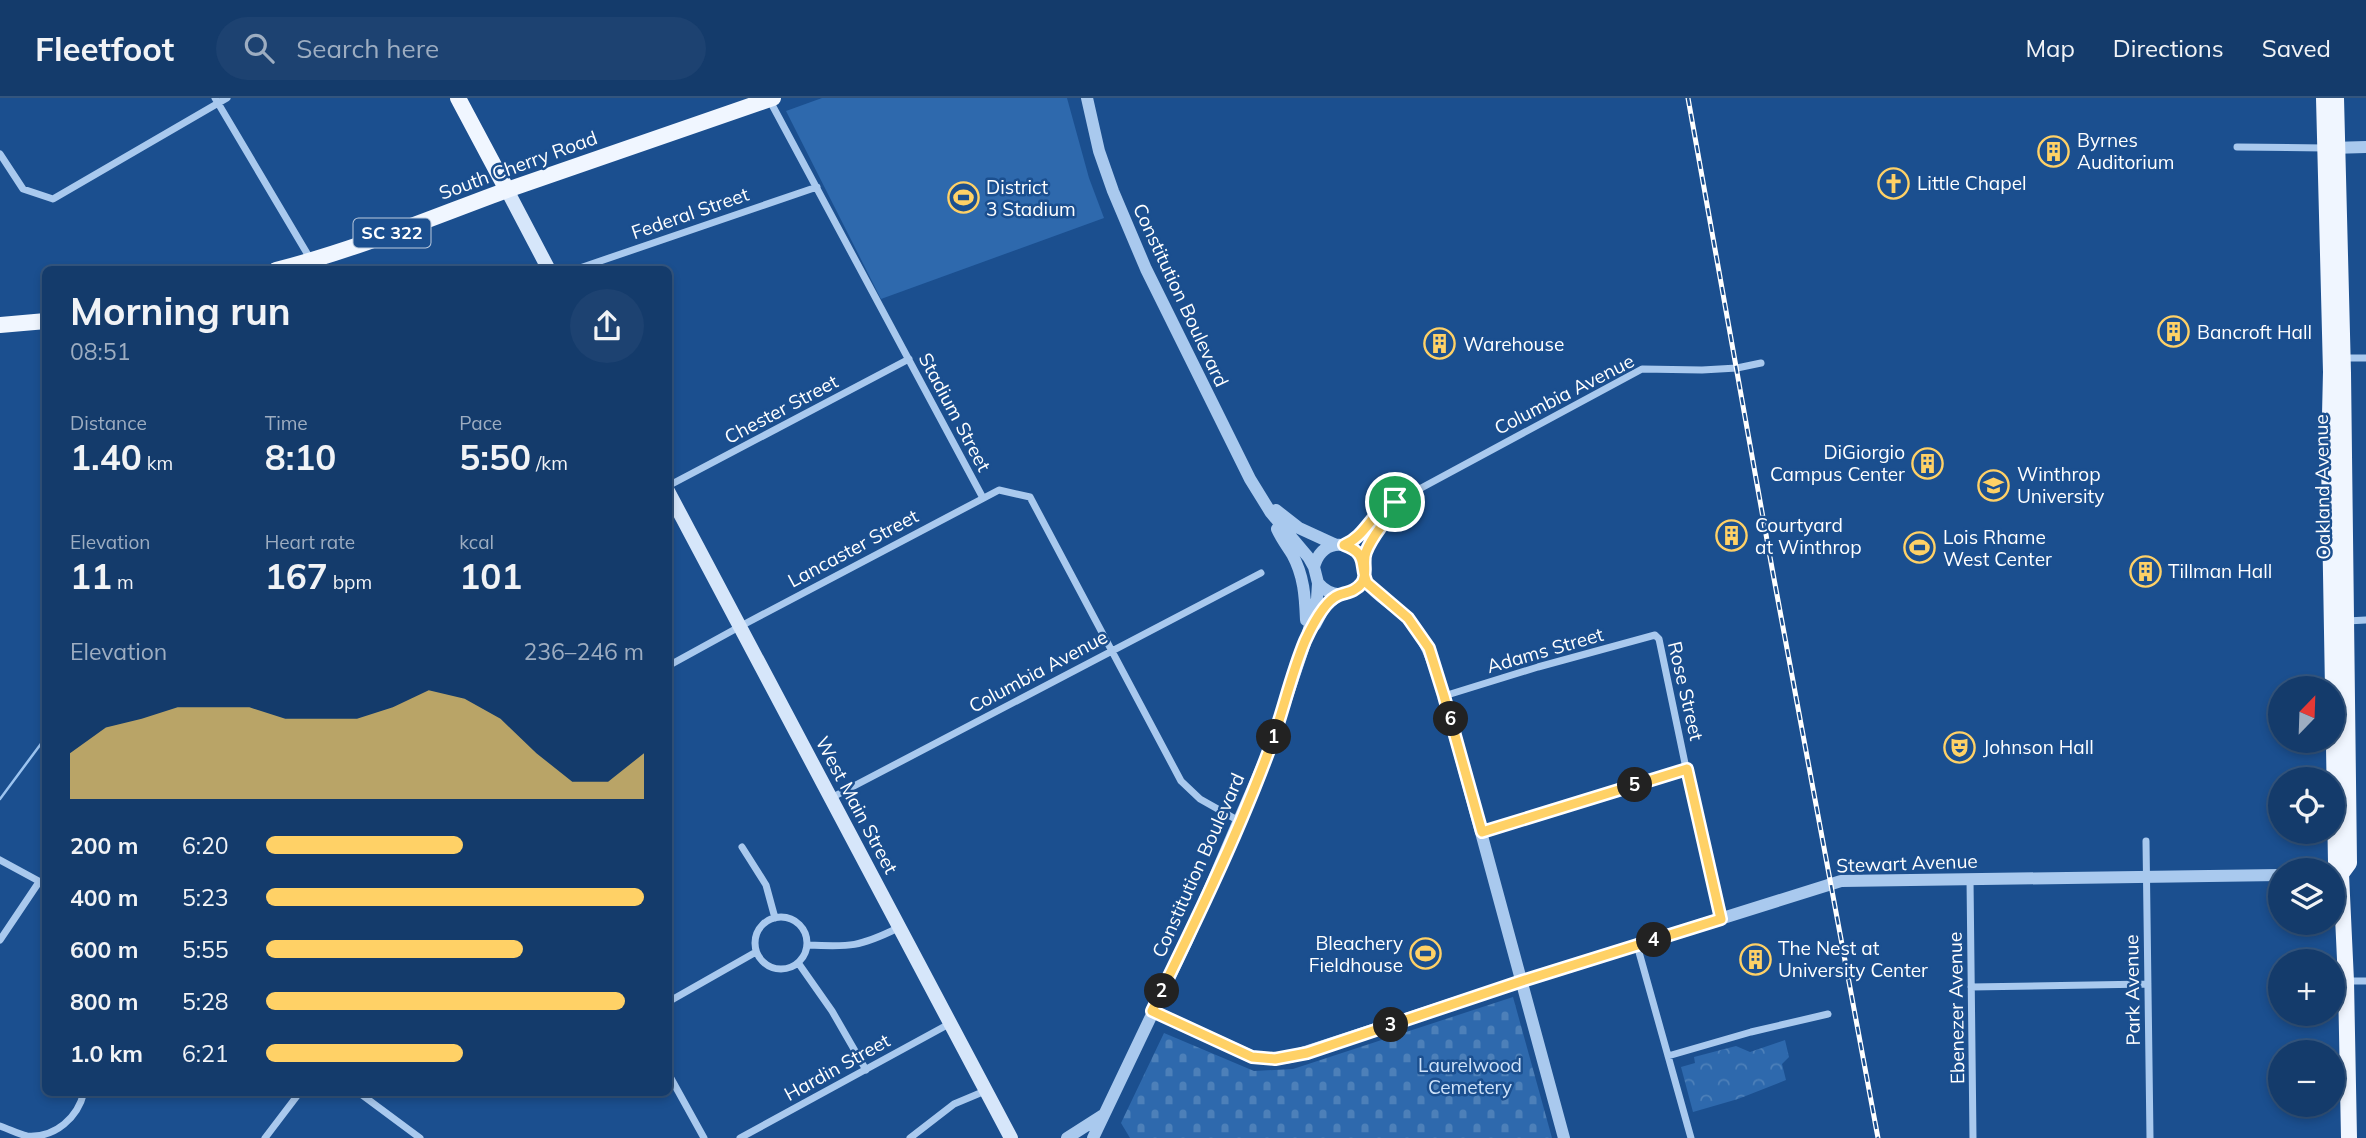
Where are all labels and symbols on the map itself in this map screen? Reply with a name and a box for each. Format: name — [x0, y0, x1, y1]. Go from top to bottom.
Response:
street label: South Cherry Road — [435, 125, 601, 205]
place label: Byrnes Auditorium — [2077, 128, 2174, 174]
building icon: Byrnes Auditorium — [2037, 134, 2071, 168]
church icon: Little Chapel — [1877, 166, 1911, 200]
place label: Little Chapel — [1917, 171, 2027, 195]
place label: District 3 Stadium — [986, 175, 1076, 221]
sports icon: District 3 Stadium — [946, 181, 980, 215]
street label: Federal Street — [628, 182, 752, 244]
street label: Constitution Boulevard — [1128, 200, 1234, 390]
road number: SC 322 — [354, 218, 430, 248]
building icon: Bancroft Hall — [2157, 315, 2191, 349]
place label: Bancroft Hall — [2197, 320, 2312, 344]
building icon: Warehouse — [1423, 327, 1457, 361]
place label: Warehouse — [1463, 332, 1564, 356]
street label: Columbia Avenue — [1490, 348, 1638, 440]
street label: Stadium Street — [914, 349, 996, 476]
street label: Chester Street — [720, 369, 842, 449]
street label: Oakland Avenue — [2309, 414, 2335, 560]
place label: DiGiorgio Campus Center — [1770, 440, 1905, 486]
building icon: DiGiorgio Campus Center — [1911, 446, 1945, 480]
place label: Winthrop University — [2017, 462, 2104, 508]
school or university icon: Winthrop University — [1977, 468, 2011, 502]
pin — [1365, 472, 1425, 532]
street label: Lancaster Street — [784, 503, 923, 592]
place label: Courtyard at Winthrop — [1755, 513, 1862, 559]
building icon: Courtyard at Winthrop — [1715, 519, 1749, 553]
place label: Lois Rhame West Center — [1943, 525, 2052, 571]
sports icon: Lois Rhame West Center — [1903, 531, 1937, 565]
building icon: Tillman Hall — [2128, 554, 2162, 588]
place label: Tillman Hall — [2168, 559, 2272, 583]
street label: Adams Street — [1484, 622, 1606, 678]
street label: Columbia Avenue — [964, 624, 1112, 718]
street label: Rose Street — [1663, 639, 1709, 743]
north arrow — [2268, 676, 2345, 752]
pin: 6 — [1434, 702, 1468, 736]
pin: 1 — [1256, 720, 1292, 754]
theatre icon: Johnson Hall — [1943, 730, 1977, 764]
street label: West Main Street — [811, 732, 903, 878]
place label: Johnson Hall — [1983, 735, 2094, 759]
pin: 5 — [1618, 768, 1652, 802]
street label: Constitution Boulevard — [1146, 769, 1250, 961]
street label: Stewart Avenue — [1836, 849, 1978, 877]
pin: 4 — [1636, 922, 1672, 958]
place label: Bleachery Fieldhouse — [1309, 931, 1403, 977]
street label: Ebenezer Avenue — [1943, 932, 1969, 1084]
street label: Park Avenue — [2119, 934, 2145, 1046]
place label: The Nest at University Center — [1778, 936, 1928, 982]
sports icon: Bleachery Fieldhouse — [1409, 937, 1443, 971]
building icon: The Nest at University Center — [1738, 942, 1772, 976]
pin: 2 — [1144, 974, 1180, 1008]
pin: 3 — [1374, 1007, 1408, 1042]
street label: Hardin Street — [780, 1028, 894, 1106]
park label: Laurelwood Cemetery — [1418, 1053, 1522, 1099]

